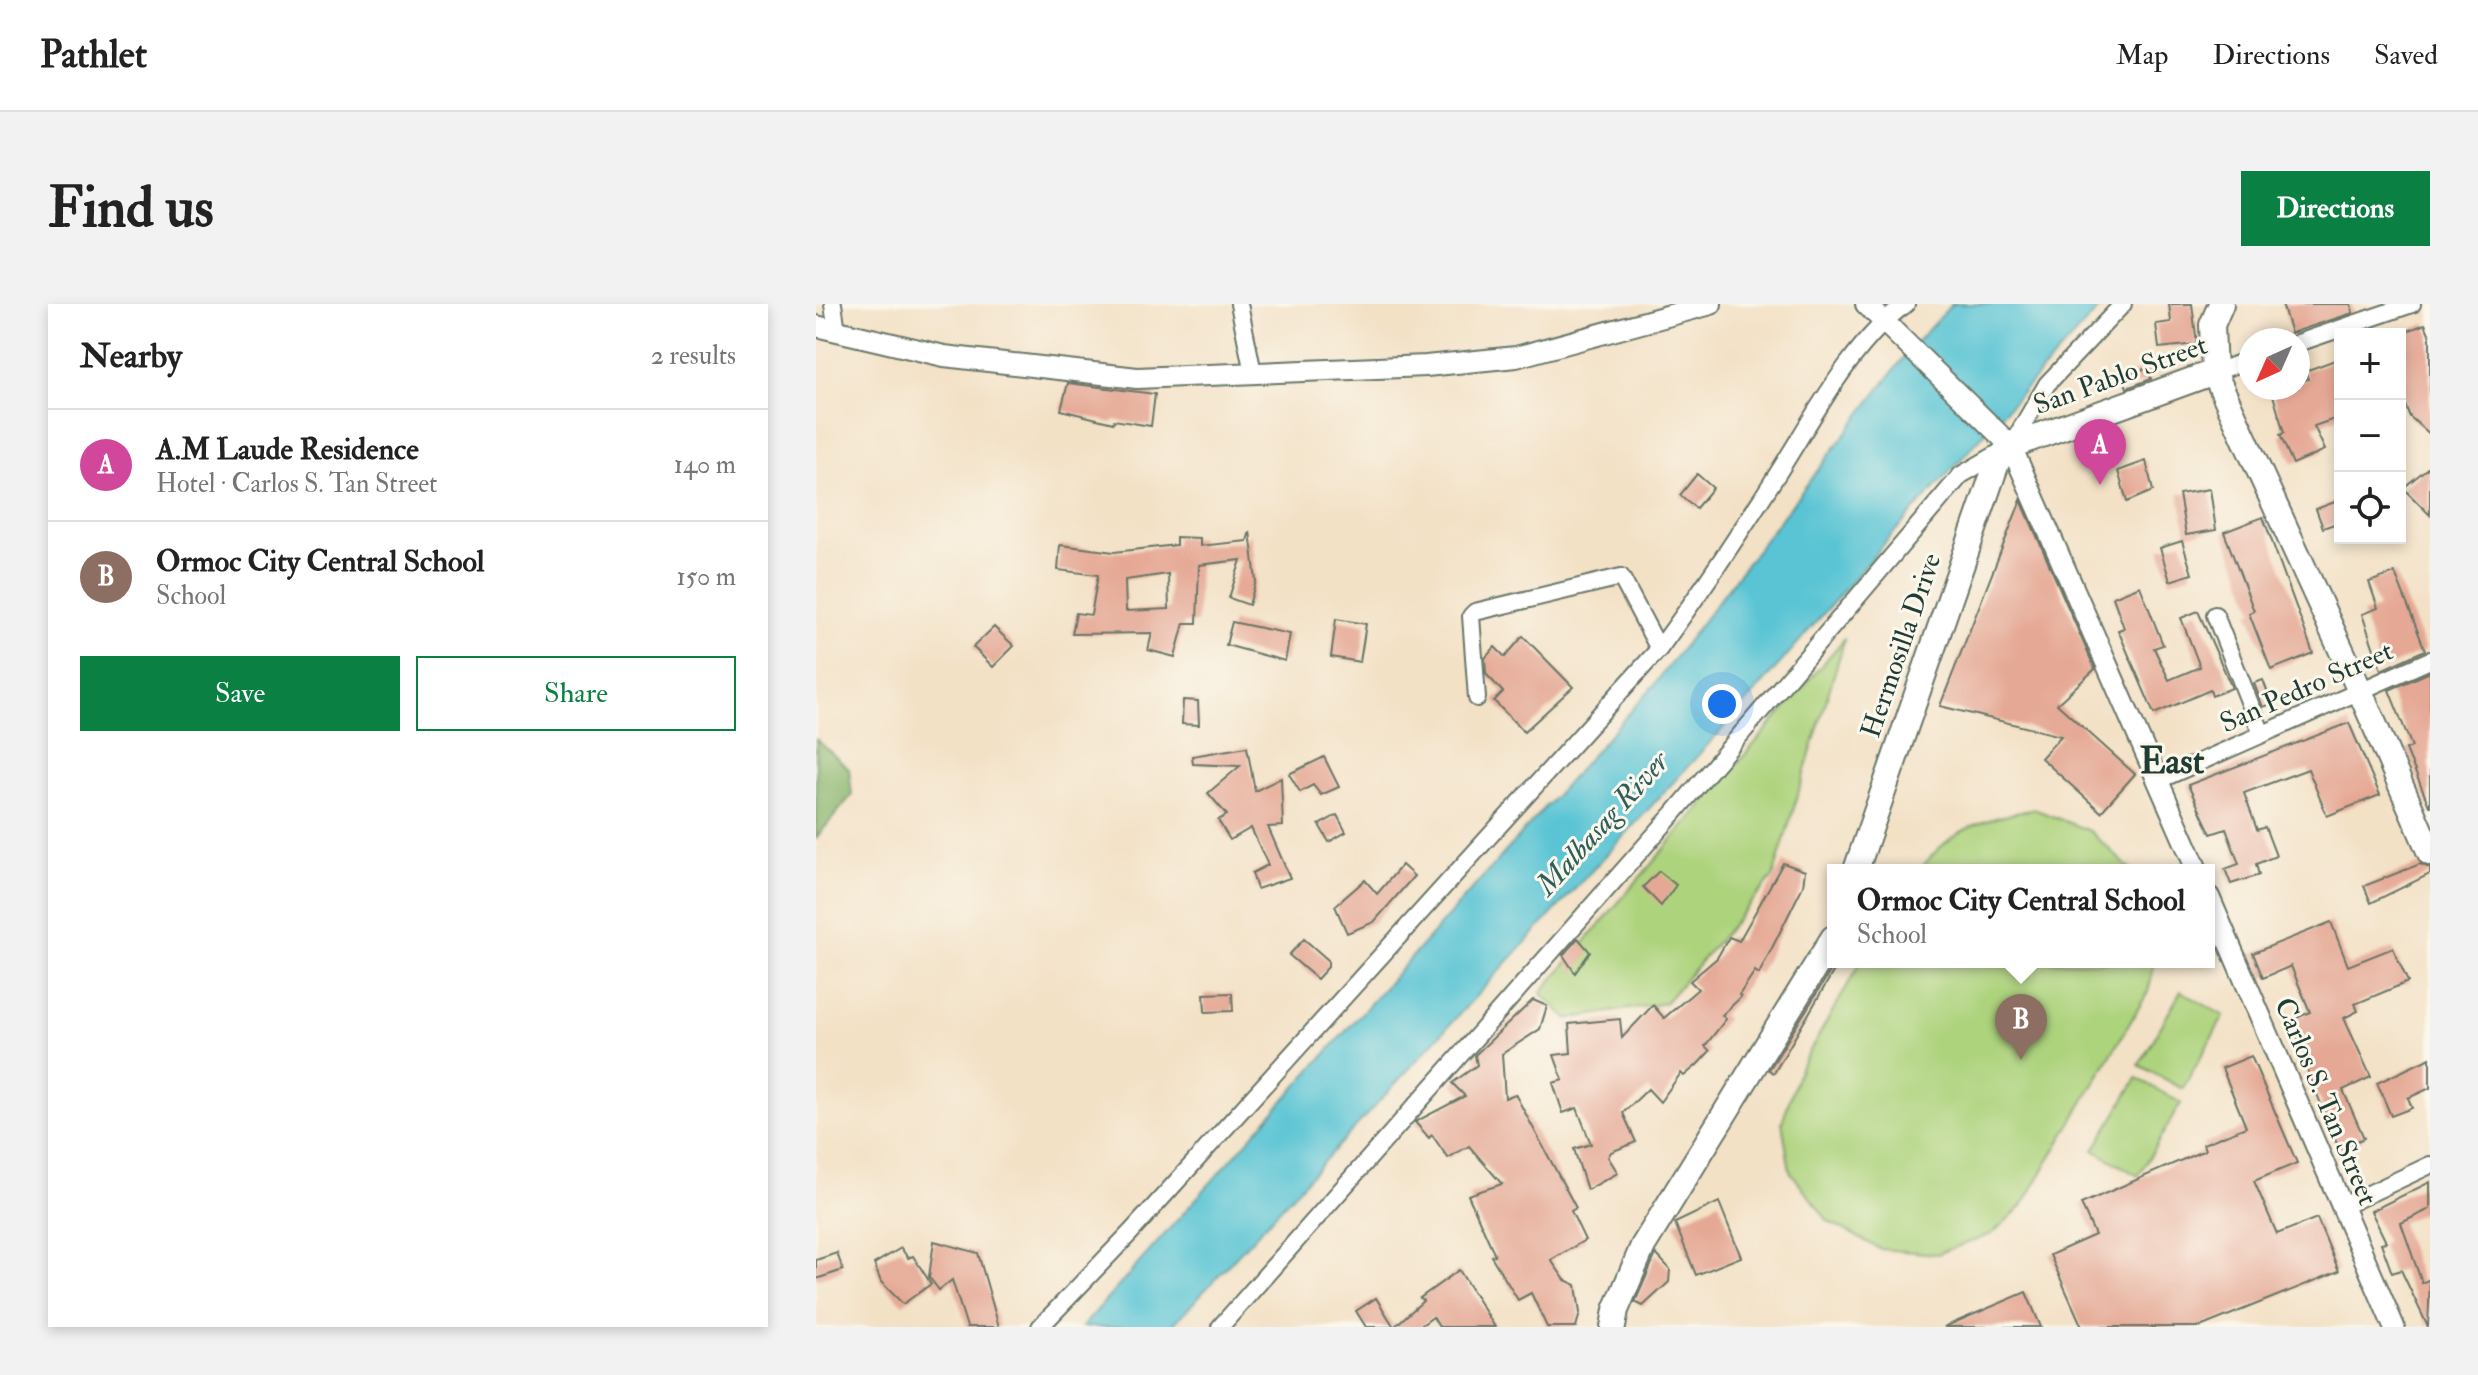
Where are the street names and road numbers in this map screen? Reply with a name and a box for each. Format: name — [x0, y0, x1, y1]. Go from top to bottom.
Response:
street label: San Pablo Street — [2029, 328, 2212, 423]
street label: Hermosilla Drive — [1853, 548, 1949, 742]
street label: San Pedro Street — [2215, 634, 2399, 741]
street label: Carlos S. Tan Street — [2266, 993, 2385, 1211]

